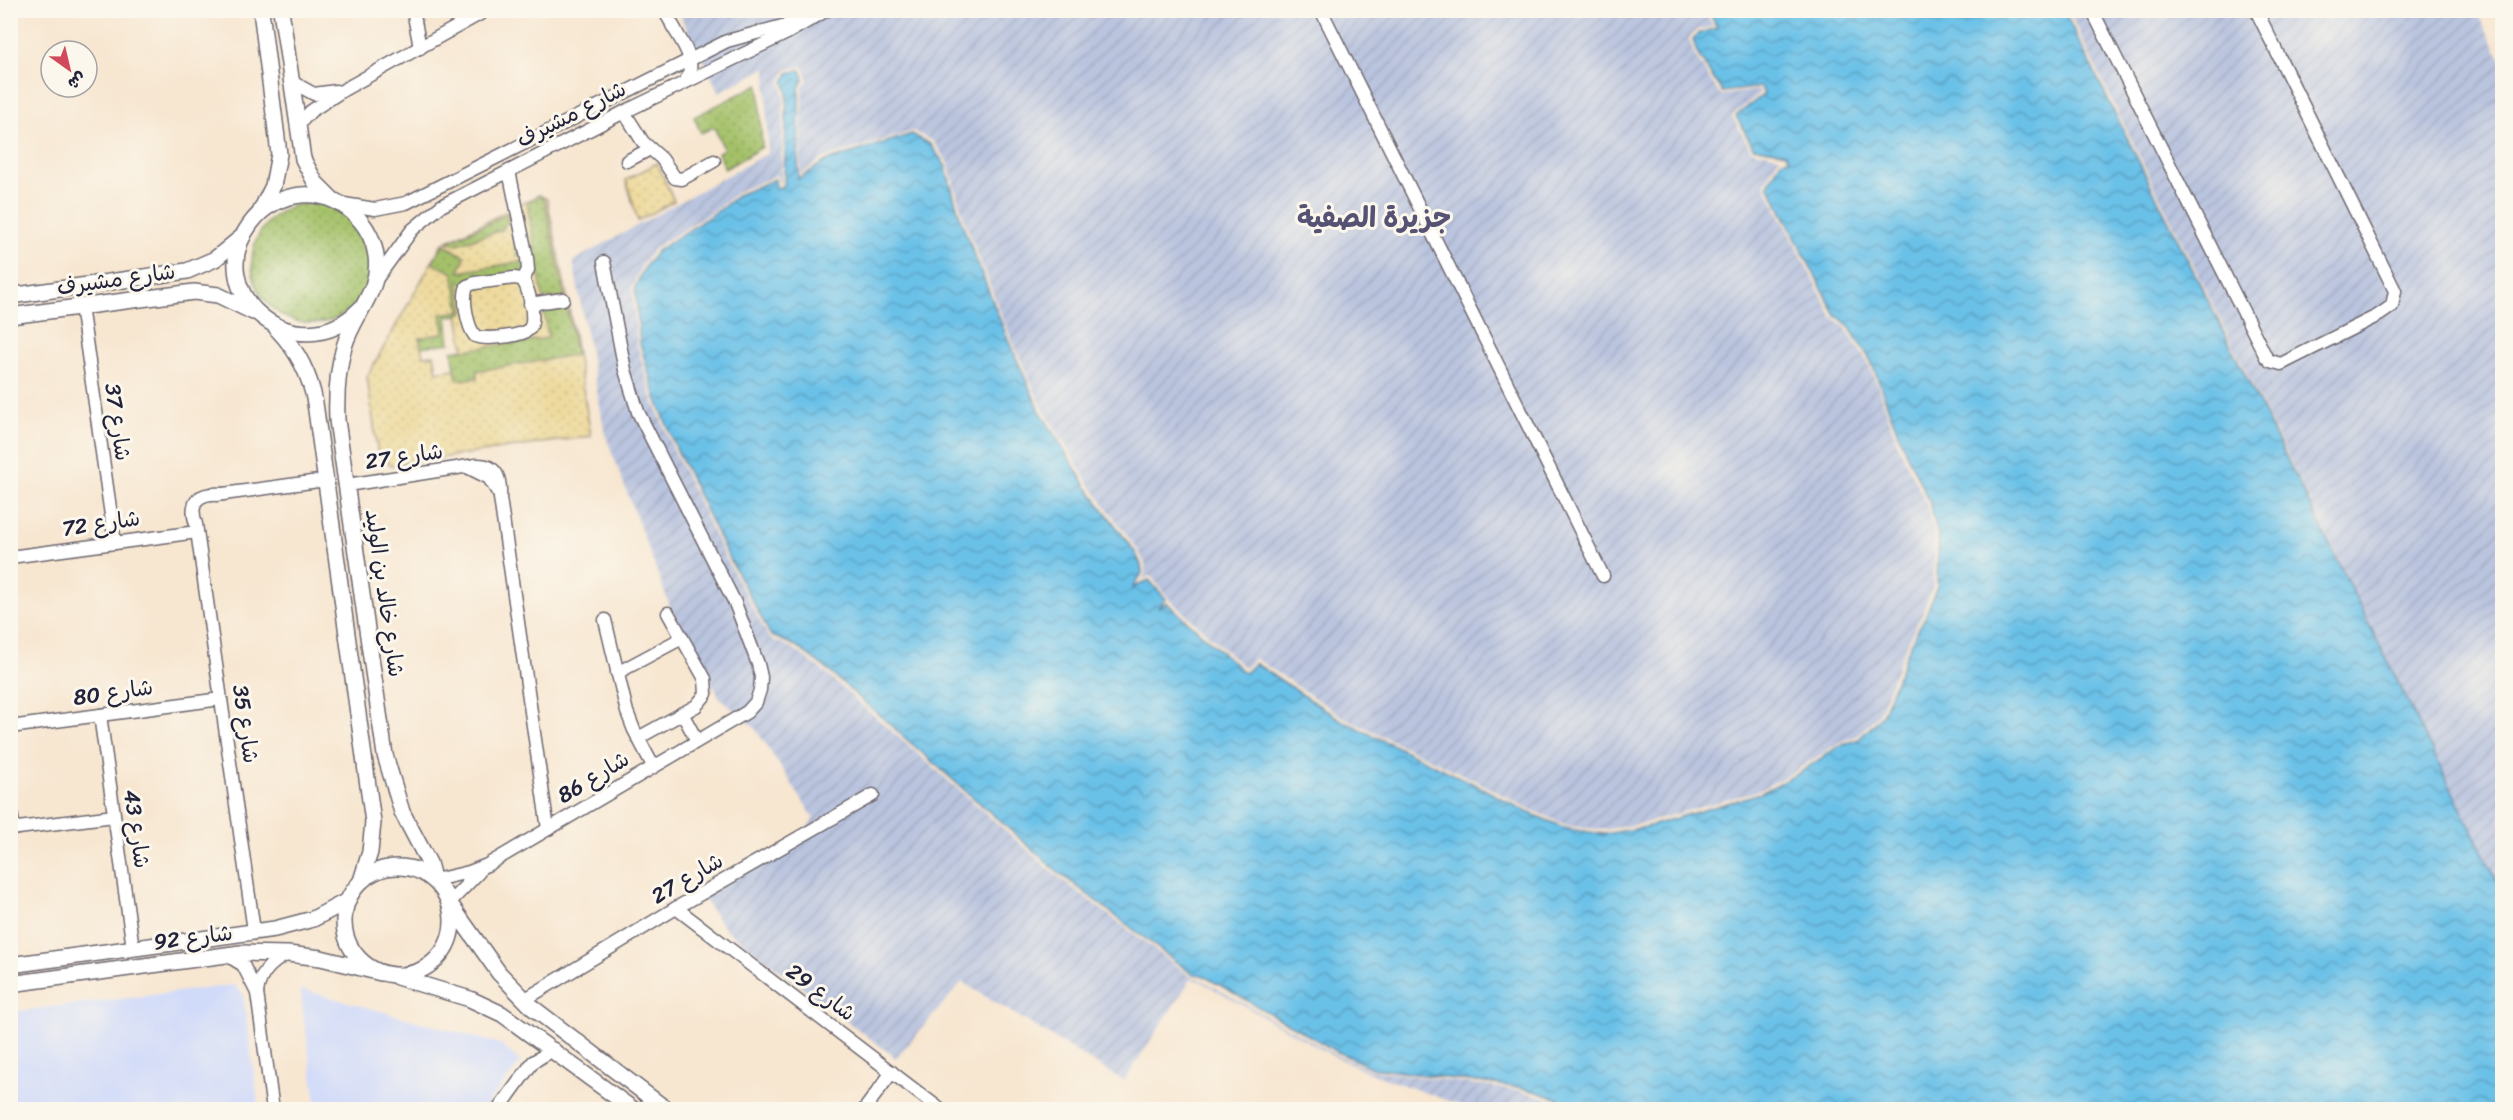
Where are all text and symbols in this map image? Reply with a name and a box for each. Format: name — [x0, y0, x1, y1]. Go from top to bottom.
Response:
north arrow — [39, 39, 99, 99]
text: ش — [62, 64, 93, 98]
street label: شارع مشيرف — [509, 70, 633, 158]
district label: جزيرة الصفية — [1297, 193, 1451, 242]
street label: شارع مشيرف — [54, 251, 178, 307]
street label: شارع 37 — [93, 381, 143, 463]
street label: شارع 27 — [362, 431, 446, 481]
street label: شارع 72 — [59, 498, 143, 548]
street label: شارع خالد بن الوليد — [354, 506, 416, 680]
street label: شارع 80 — [70, 667, 156, 717]
street label: شارع 35 — [221, 682, 271, 766]
street label: شارع 86 — [549, 740, 637, 814]
street label: شارع 43 — [112, 787, 162, 871]
street label: شارع 27 — [643, 841, 731, 915]
street label: شارع 92 — [151, 913, 235, 961]
street label: شارع 29 — [778, 952, 864, 1032]

